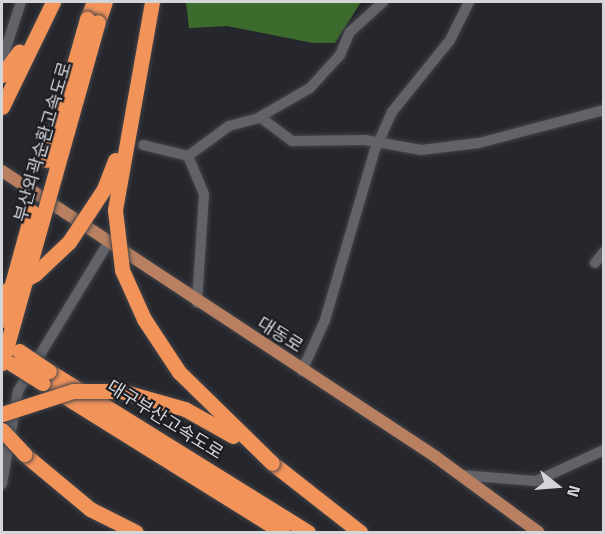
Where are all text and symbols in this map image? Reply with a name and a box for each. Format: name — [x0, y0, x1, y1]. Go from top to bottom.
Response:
street label: 부산외곽순환고속도로 — [10, 59, 76, 225]
street label: 대동로 — [253, 313, 307, 357]
street label: 대구부산고속도로 — [103, 376, 227, 464]
north arrow — [527, 456, 587, 516]
text: N — [561, 482, 587, 500]

